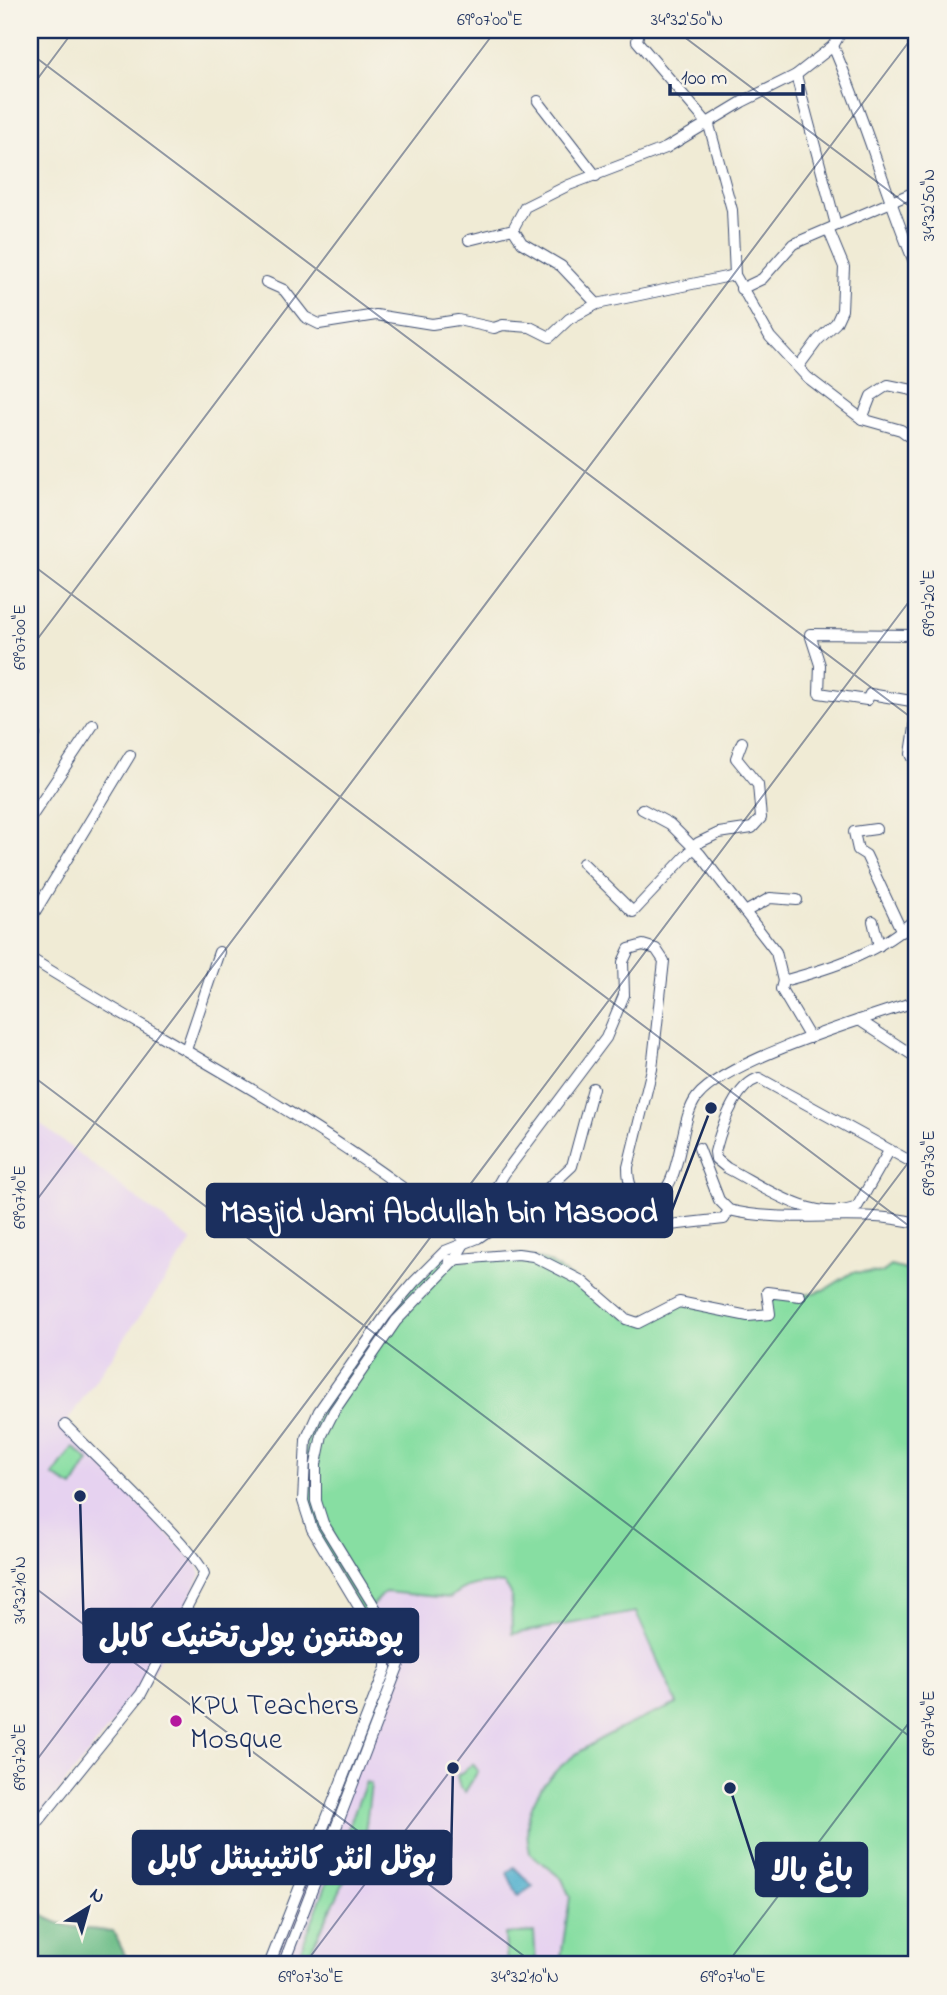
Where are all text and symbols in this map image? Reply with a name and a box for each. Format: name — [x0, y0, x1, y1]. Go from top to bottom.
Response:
text: 69°07'00"E — [457, 8, 523, 34]
text: 34°32'50"N — [651, 8, 723, 34]
scale bar — [670, 52, 804, 96]
text: 100 m — [681, 64, 727, 94]
text: 34°32'50"N — [917, 169, 943, 241]
text: 69°07'20"E — [917, 569, 943, 637]
text: 69°07'00"E — [8, 604, 34, 670]
text: 69°07'30"E — [917, 1130, 943, 1196]
text: 69°07'10"E — [8, 1165, 34, 1229]
callout: Masjid Jami Abdullah bin Masood — [207, 1184, 672, 1237]
text: Masjid Jami Abdullah bin Masood — [220, 1191, 658, 1238]
text: 34°32'10"N — [8, 1556, 34, 1624]
callout: پوهنتون پولی‌تخنیک کابل — [84, 1609, 418, 1662]
text: پوهنتون پولی‌تخنیک کابل — [98, 1616, 404, 1663]
place label: KPU Teachers Mosque — [190, 1685, 359, 1763]
text: 69°07'40"E — [917, 1690, 943, 1756]
marker: KPU Teachers Mosque — [168, 1713, 184, 1729]
text: 69°07'20"E — [8, 1723, 34, 1791]
callout: ہوٹل انٹر کانٹینینٹل کابل — [133, 1831, 451, 1884]
text: ہوٹل انٹر کانٹینینٹل کابل — [147, 1838, 437, 1885]
callout: باغ بالا — [756, 1843, 867, 1896]
text: باغ بالا — [771, 1850, 853, 1897]
north arrow — [52, 1872, 122, 1942]
text: N — [83, 1882, 110, 1911]
text: 69°07'30"E — [278, 1965, 344, 1991]
text: 34°32'10"N — [491, 1965, 559, 1991]
text: 69°07'40"E — [700, 1965, 766, 1991]

